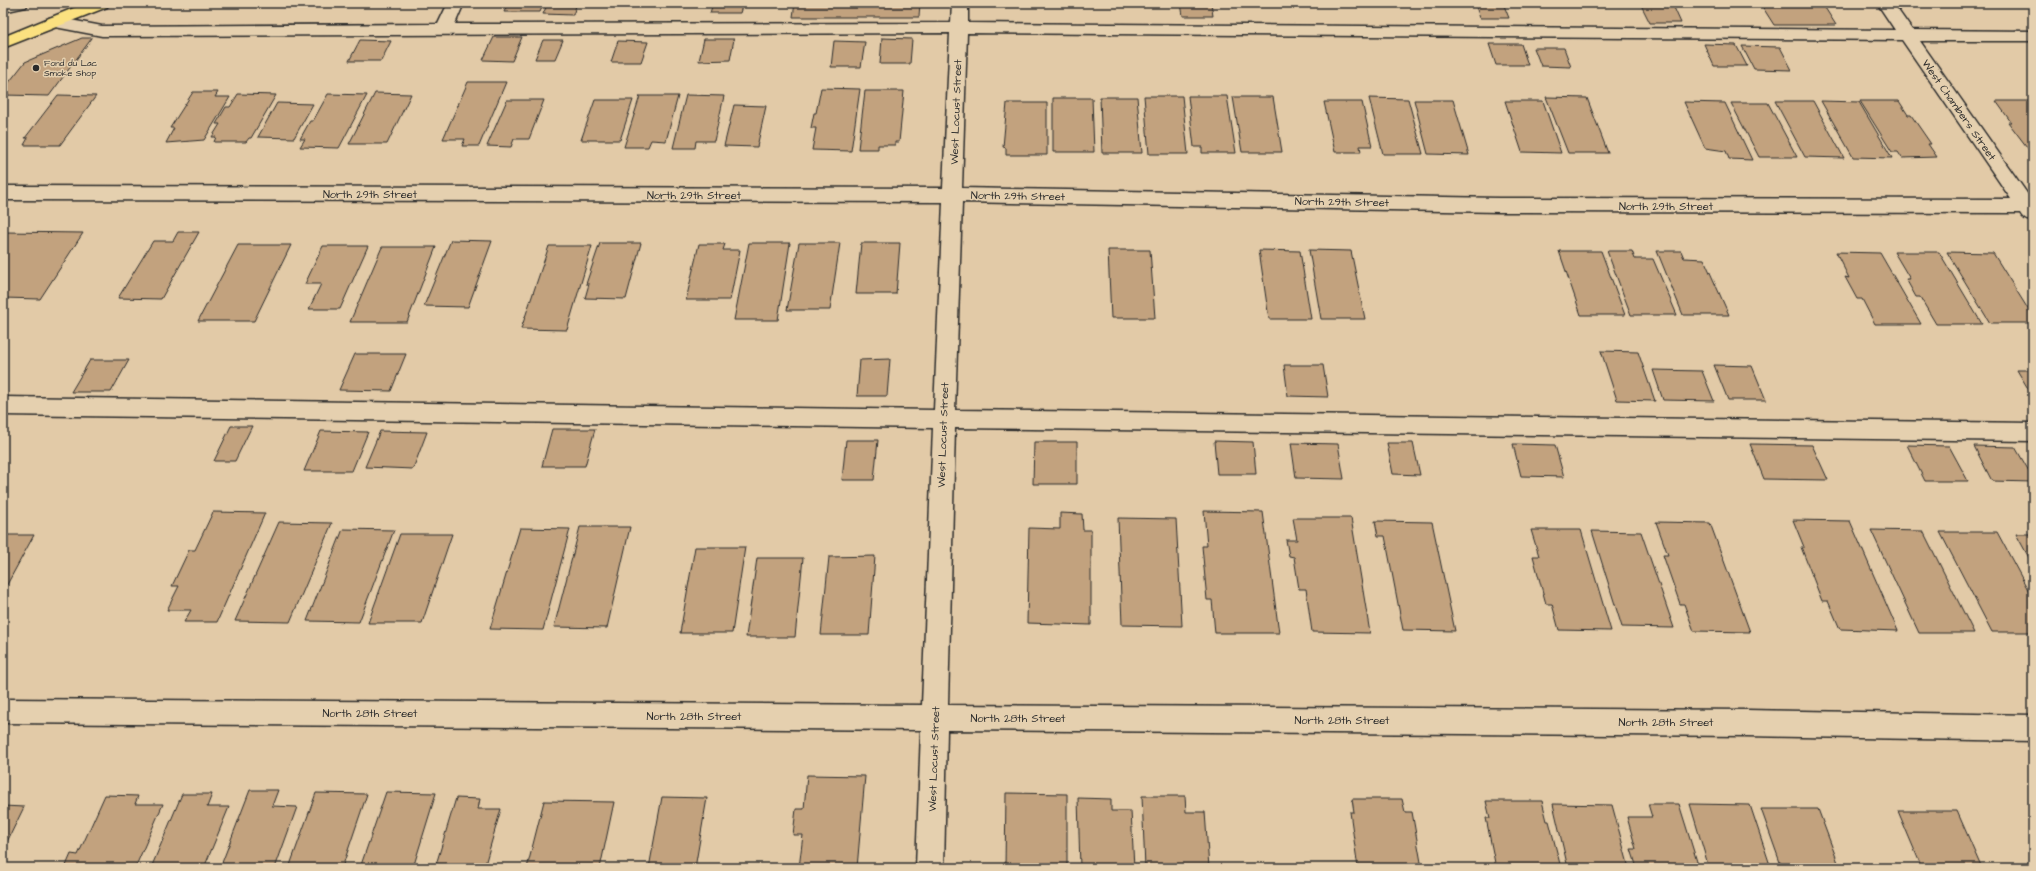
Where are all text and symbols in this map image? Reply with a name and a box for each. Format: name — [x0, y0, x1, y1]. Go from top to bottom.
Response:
street label: West Chambers Street — [1918, 56, 2000, 164]
place label: Fond du Lac Smoke Shop — [44, 57, 98, 80]
street label: West Locust Street — [947, 59, 965, 165]
marker: Fond du Lac Smoke Shop — [31, 63, 41, 73]
street label: North 29th Street — [323, 187, 418, 202]
street label: North 29th Street — [647, 188, 742, 203]
street label: North 29th Street — [971, 188, 1066, 204]
street label: North 29th Street — [1295, 194, 1390, 210]
street label: North 29th Street — [1619, 199, 1714, 214]
street label: West Locust Street — [934, 382, 952, 488]
street label: North 28th Street — [322, 706, 418, 721]
street label: West Locust Street — [925, 706, 943, 812]
street label: North 28th Street — [646, 709, 742, 724]
street label: North 28th Street — [970, 711, 1066, 726]
street label: North 28th Street — [1294, 713, 1390, 728]
street label: North 28th Street — [1618, 715, 1714, 730]

